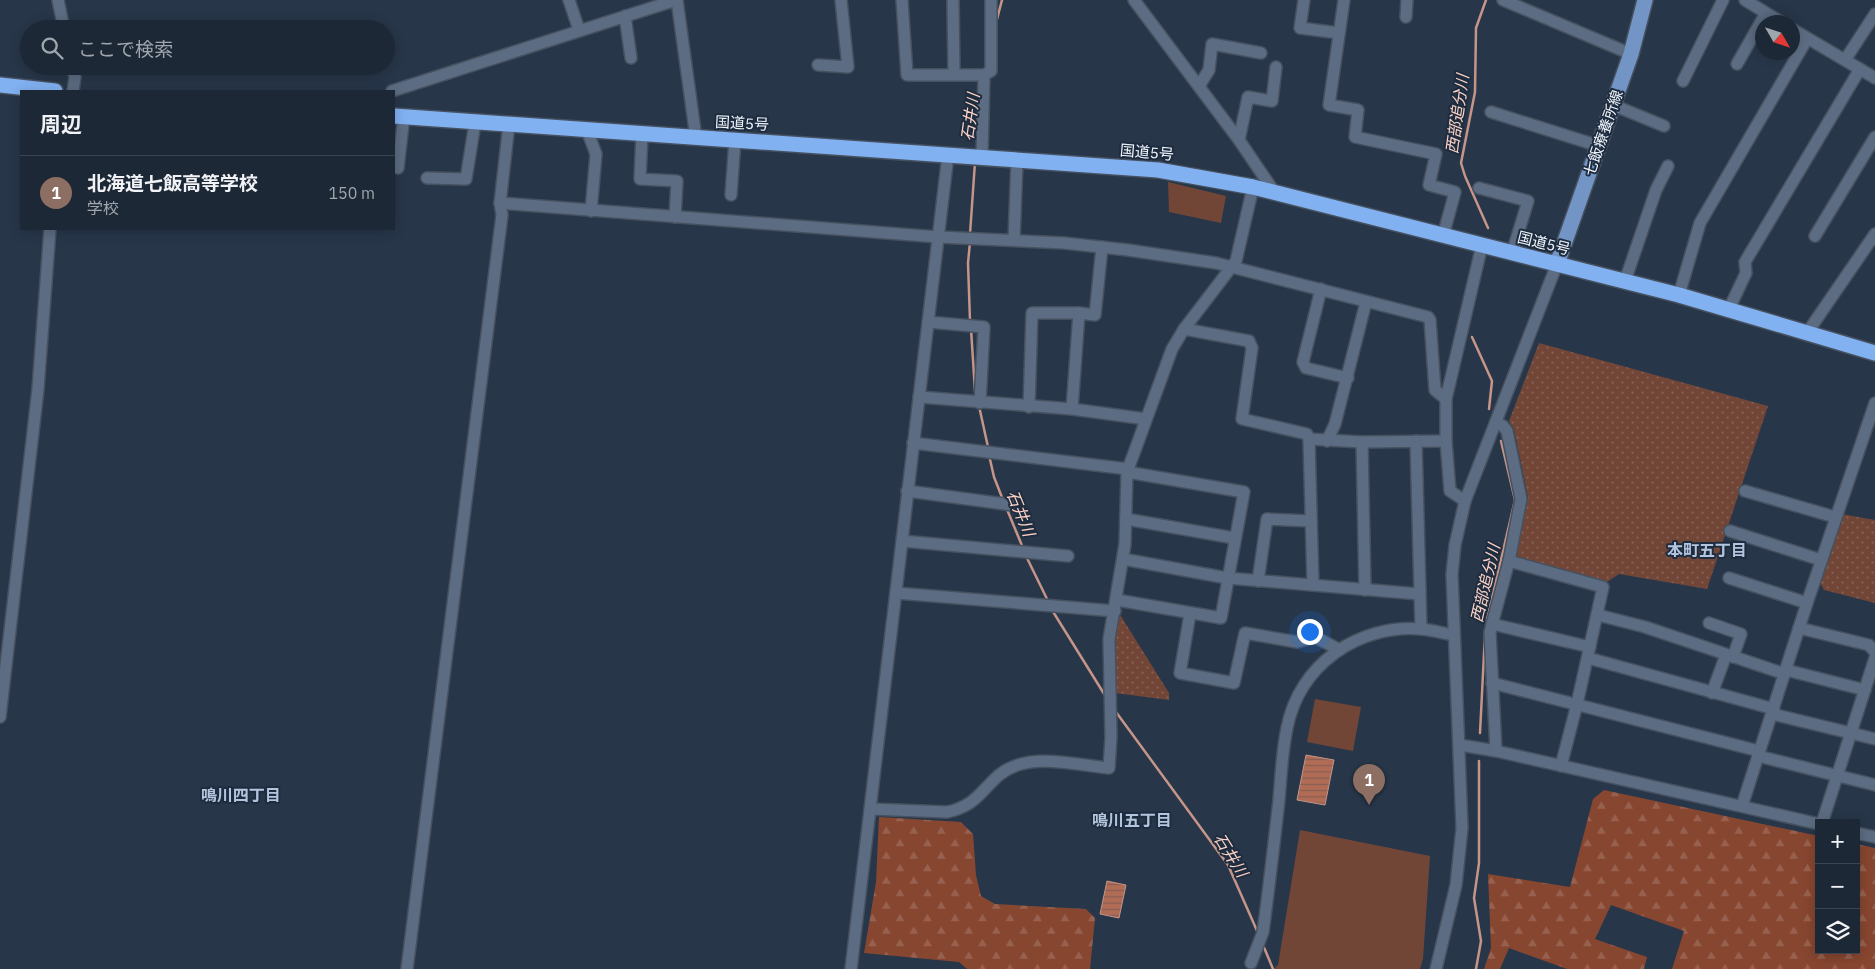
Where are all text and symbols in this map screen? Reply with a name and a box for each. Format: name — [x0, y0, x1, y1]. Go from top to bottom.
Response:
north arrow — [1755, 15, 1800, 60]
search box — [20, 20, 395, 75]
icon: search — [38, 34, 66, 62]
text: ここで検索 — [78, 37, 173, 61]
water label: 西部追分川 — [1442, 71, 1473, 155]
street label: 七飯療養所線 — [1579, 87, 1627, 179]
water label: 石井川 — [957, 90, 984, 142]
text: 周辺 — [40, 110, 82, 138]
street label: 国道5号 — [715, 112, 769, 134]
street label: 国道5号 — [1119, 140, 1175, 164]
text: 北海道七飯高等学校 — [87, 171, 258, 195]
text: 1 — [51, 183, 61, 203]
text: 150 m — [328, 183, 375, 203]
text: 学校 — [87, 198, 119, 218]
street label: 国道5号 — [1515, 227, 1573, 259]
water label: 石井川 — [1003, 487, 1040, 541]
water label: 西部追分川 — [1466, 540, 1504, 624]
district label: 本町五丁目 — [1667, 540, 1747, 560]
your location — [1297, 619, 1323, 645]
pin: 1 — [1353, 764, 1385, 805]
district label: 鳴川四丁目 — [201, 785, 281, 805]
district label: 鳴川五丁目 — [1092, 810, 1172, 830]
map controls — [1815, 819, 1860, 954]
button: + — [1815, 819, 1860, 864]
water label: 石井川 — [1210, 829, 1253, 882]
button: − — [1815, 864, 1860, 909]
button: layers — [1815, 909, 1860, 954]

